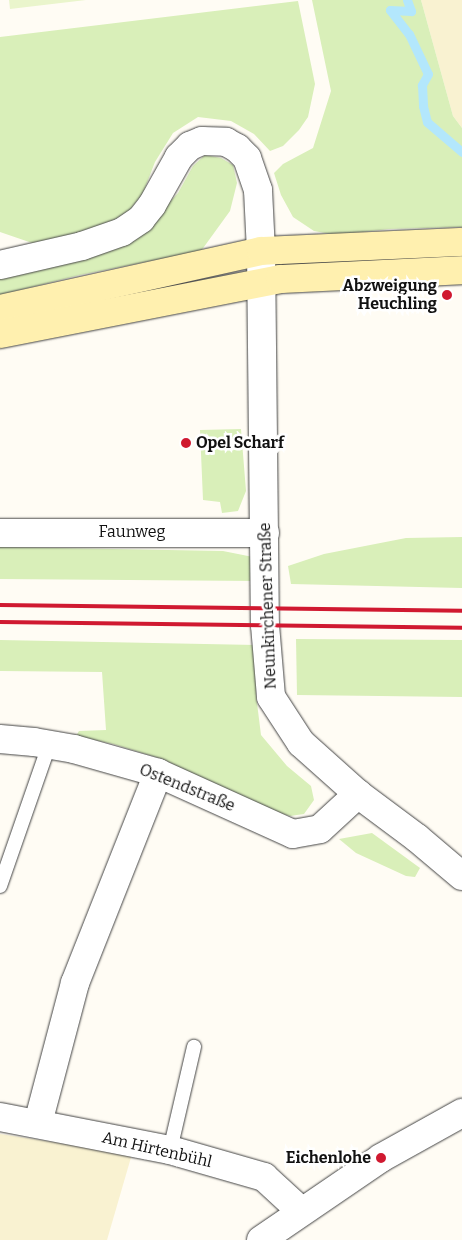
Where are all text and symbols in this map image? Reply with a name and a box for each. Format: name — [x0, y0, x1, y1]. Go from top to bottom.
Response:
place label: Abzweigung Heuchling — [343, 276, 437, 314]
marker: Abzweigung Heuchling — [441, 289, 453, 301]
place label: Opel Scharf — [196, 433, 284, 453]
marker: Opel Scharf — [180, 437, 192, 449]
street label: Faunweg — [98, 522, 166, 542]
street label: Neunkirchener Straße — [255, 522, 281, 690]
street label: Ostendstraße — [137, 760, 237, 816]
street label: Am Hirtenbühl — [100, 1128, 214, 1172]
place label: Eichenlohe — [286, 1148, 371, 1168]
marker: Eichenlohe — [375, 1152, 387, 1164]

